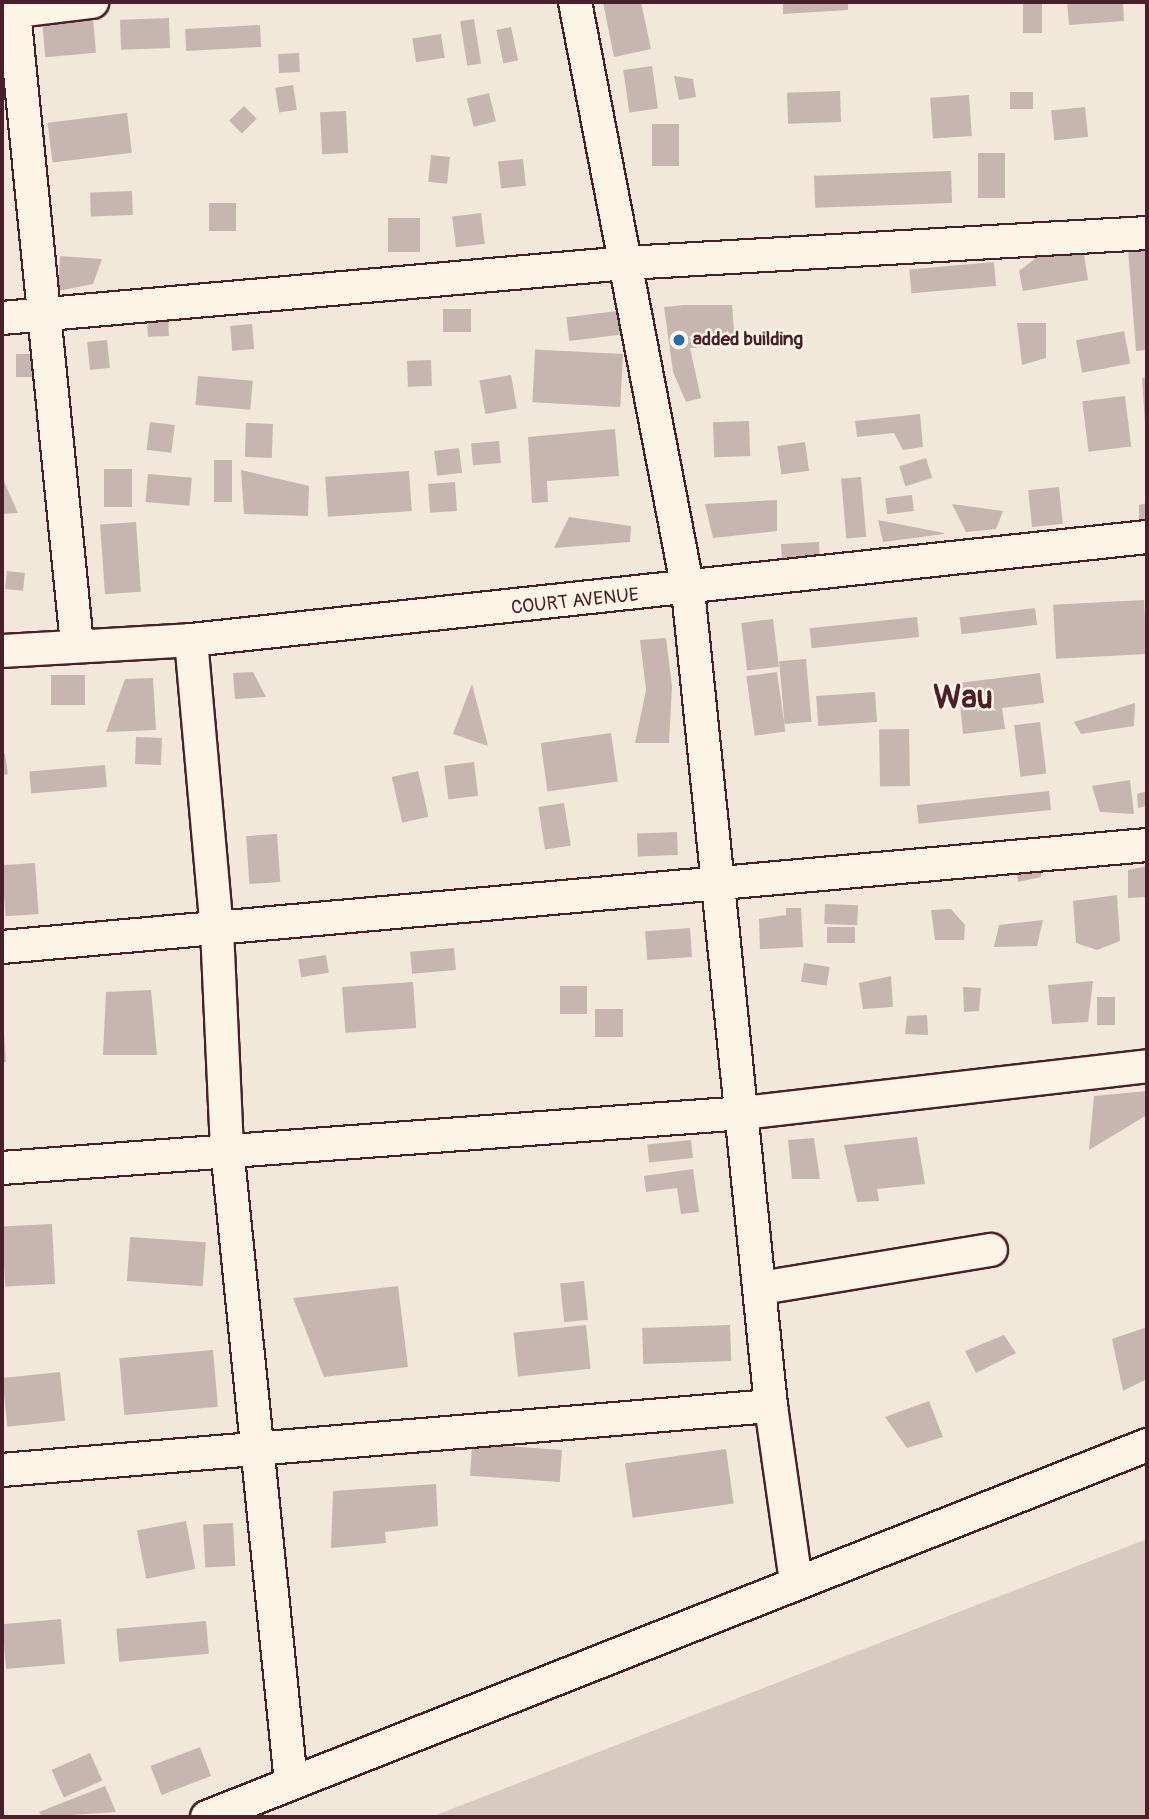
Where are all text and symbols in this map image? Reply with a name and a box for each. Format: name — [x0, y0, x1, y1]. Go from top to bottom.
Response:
place label: added building — [693, 329, 803, 351]
marker: added building — [671, 332, 687, 348]
street label: COURT AVENUE — [510, 584, 640, 620]
district label: Wau — [933, 678, 993, 718]

